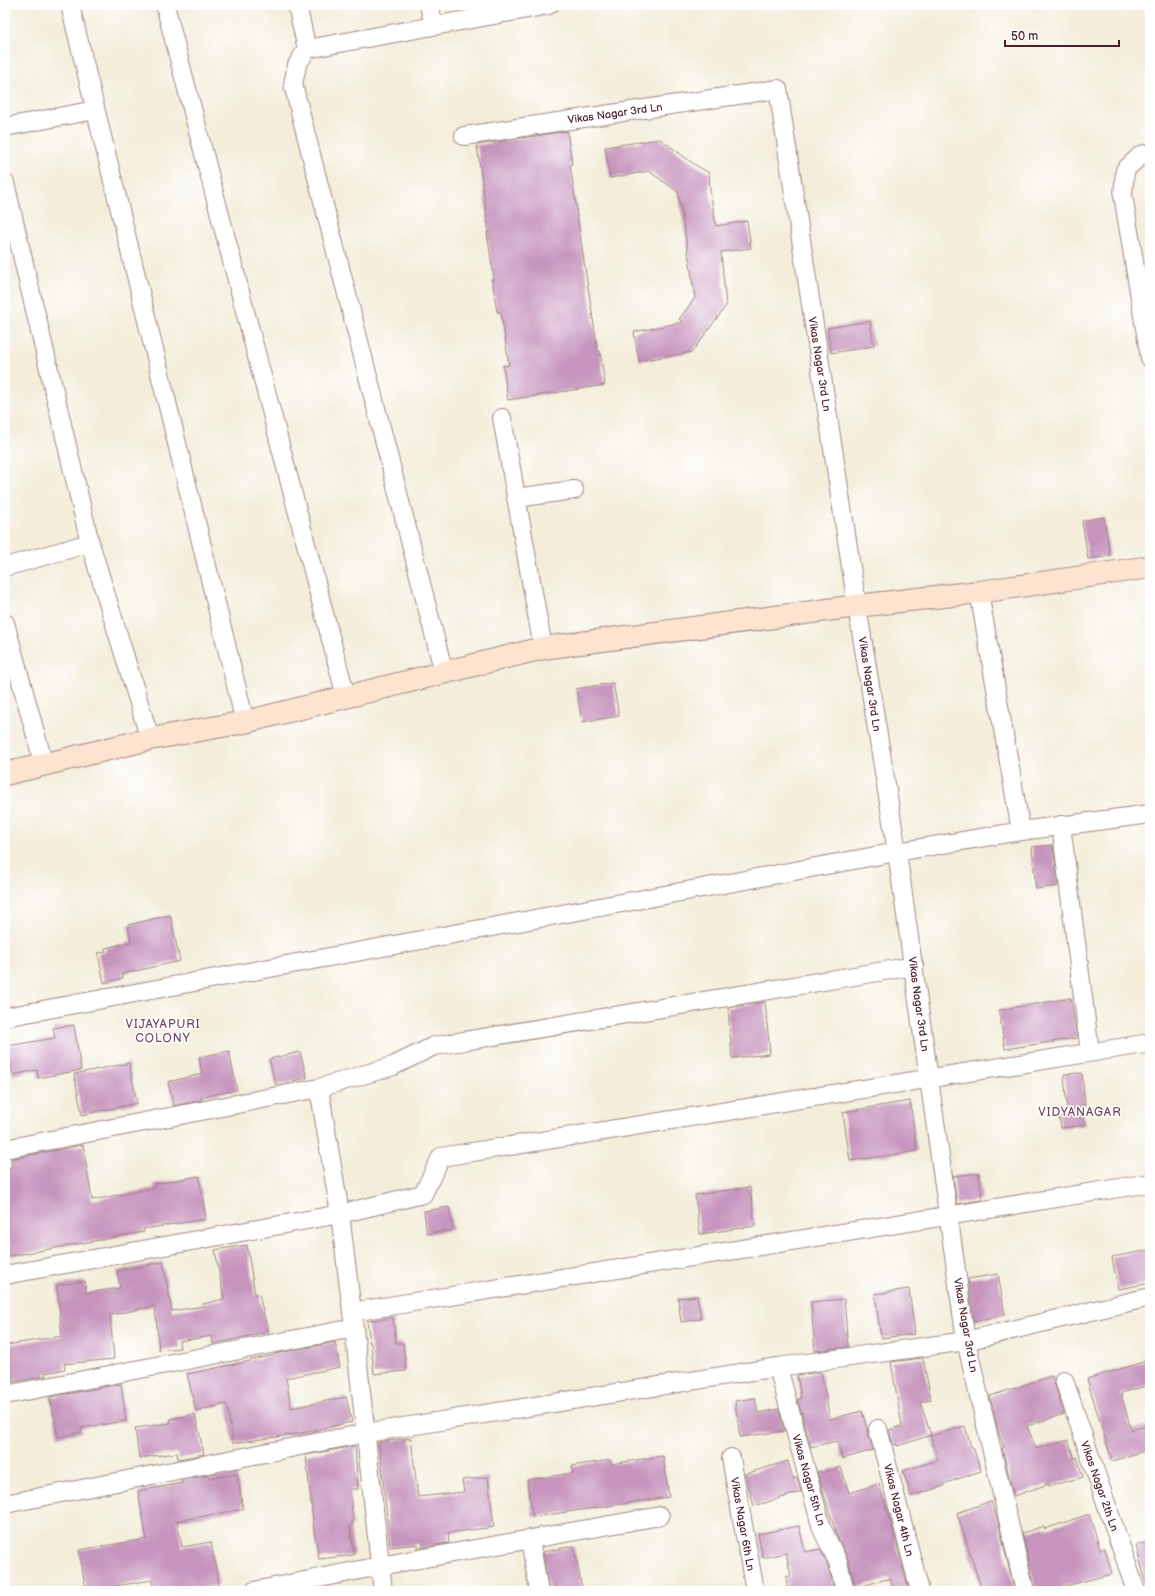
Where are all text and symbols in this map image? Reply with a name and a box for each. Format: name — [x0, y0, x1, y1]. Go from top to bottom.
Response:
scale bar — [1005, 22, 1119, 48]
text: 50 m — [1011, 29, 1038, 44]
street label: Vikas Nagar 3rd Ln — [567, 100, 663, 127]
street label: Vikas Nagar 3rd Ln — [806, 316, 833, 412]
street label: Vikas Nagar 3rd Ln — [856, 636, 883, 732]
street label: Vikas Nagar 3rd Ln — [905, 956, 932, 1052]
district label: VIJAYAPURI COLONY — [126, 1017, 200, 1046]
district label: VIDYANAGAR — [1038, 1105, 1122, 1120]
street label: Vikas Nagar 3rd Ln — [951, 1277, 980, 1373]
street label: Vikas Nagar 5th Ln — [789, 1433, 828, 1527]
street label: Vikas Nagar 2th Ln — [1078, 1439, 1121, 1533]
street label: Vikas Nagar 4th Ln — [881, 1462, 916, 1558]
street label: Vikas Nagar 6th Ln — [728, 1476, 757, 1572]

